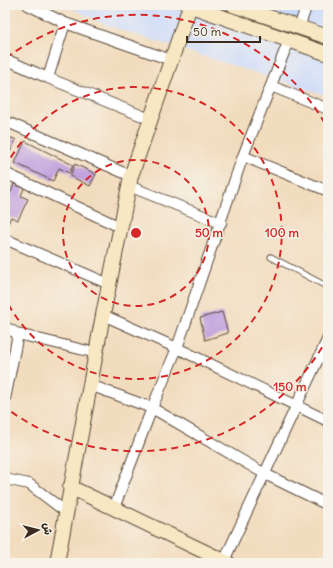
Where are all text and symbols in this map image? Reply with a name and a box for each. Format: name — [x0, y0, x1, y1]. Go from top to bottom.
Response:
scale bar — [187, 18, 260, 44]
text: 50 m — [193, 24, 222, 39]
text: 50 m — [195, 225, 224, 240]
text: 100 m — [265, 225, 299, 240]
centre of rings — [129, 226, 143, 240]
text: 150 m — [274, 379, 307, 394]
north arrow — [18, 510, 58, 550]
text: ش — [40, 522, 56, 536]

